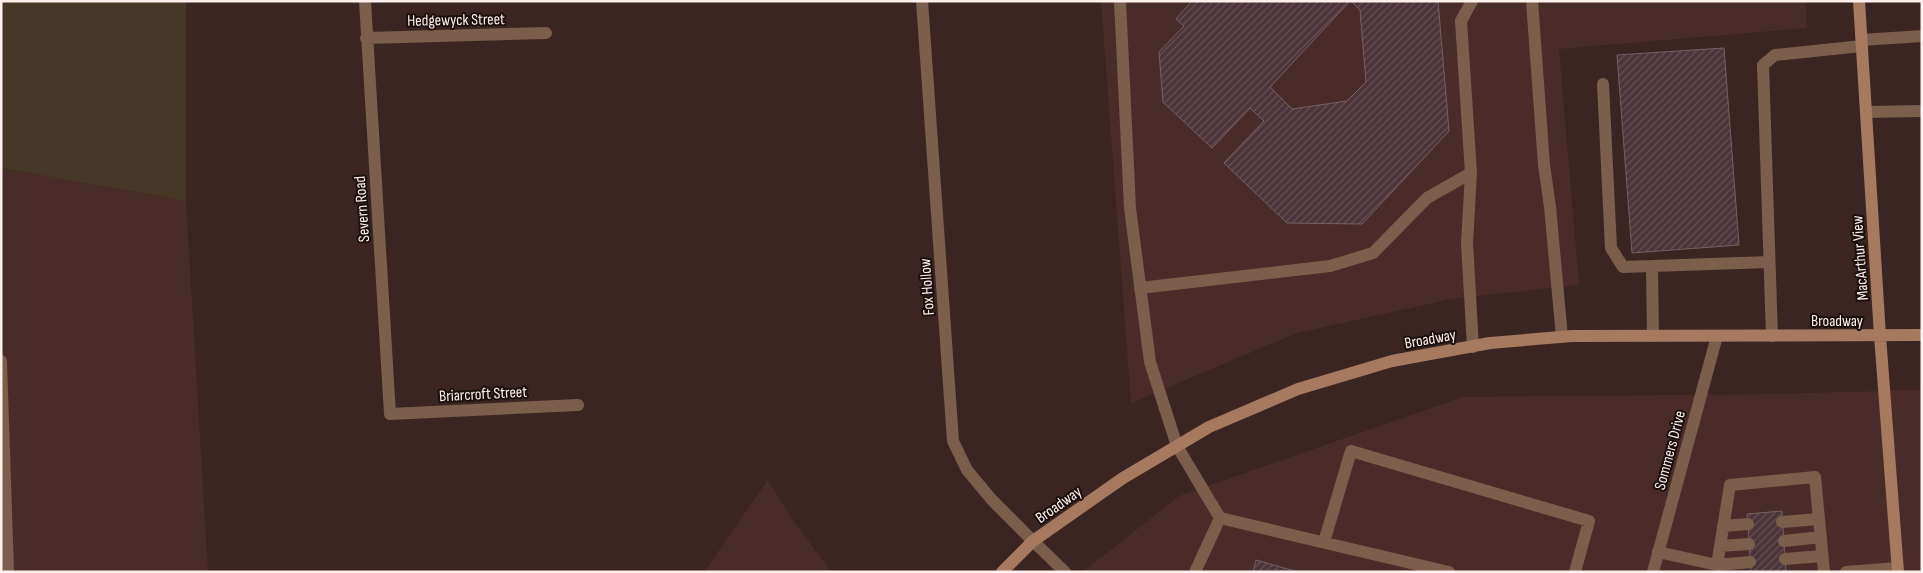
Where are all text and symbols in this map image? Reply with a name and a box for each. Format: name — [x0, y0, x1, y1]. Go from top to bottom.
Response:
street label: Hedgewyck Street — [407, 10, 505, 31]
street label: Severn Road — [351, 175, 374, 243]
street label: MacArthur View — [1848, 215, 1873, 301]
street label: Fox Hollow — [916, 258, 939, 316]
street label: Broadway — [1811, 312, 1863, 331]
street label: Broadway — [1403, 326, 1457, 353]
street label: Briarcroft Street — [439, 383, 528, 406]
street label: Sommers Drive — [1651, 409, 1690, 492]
street label: Broadway — [1032, 483, 1086, 528]

